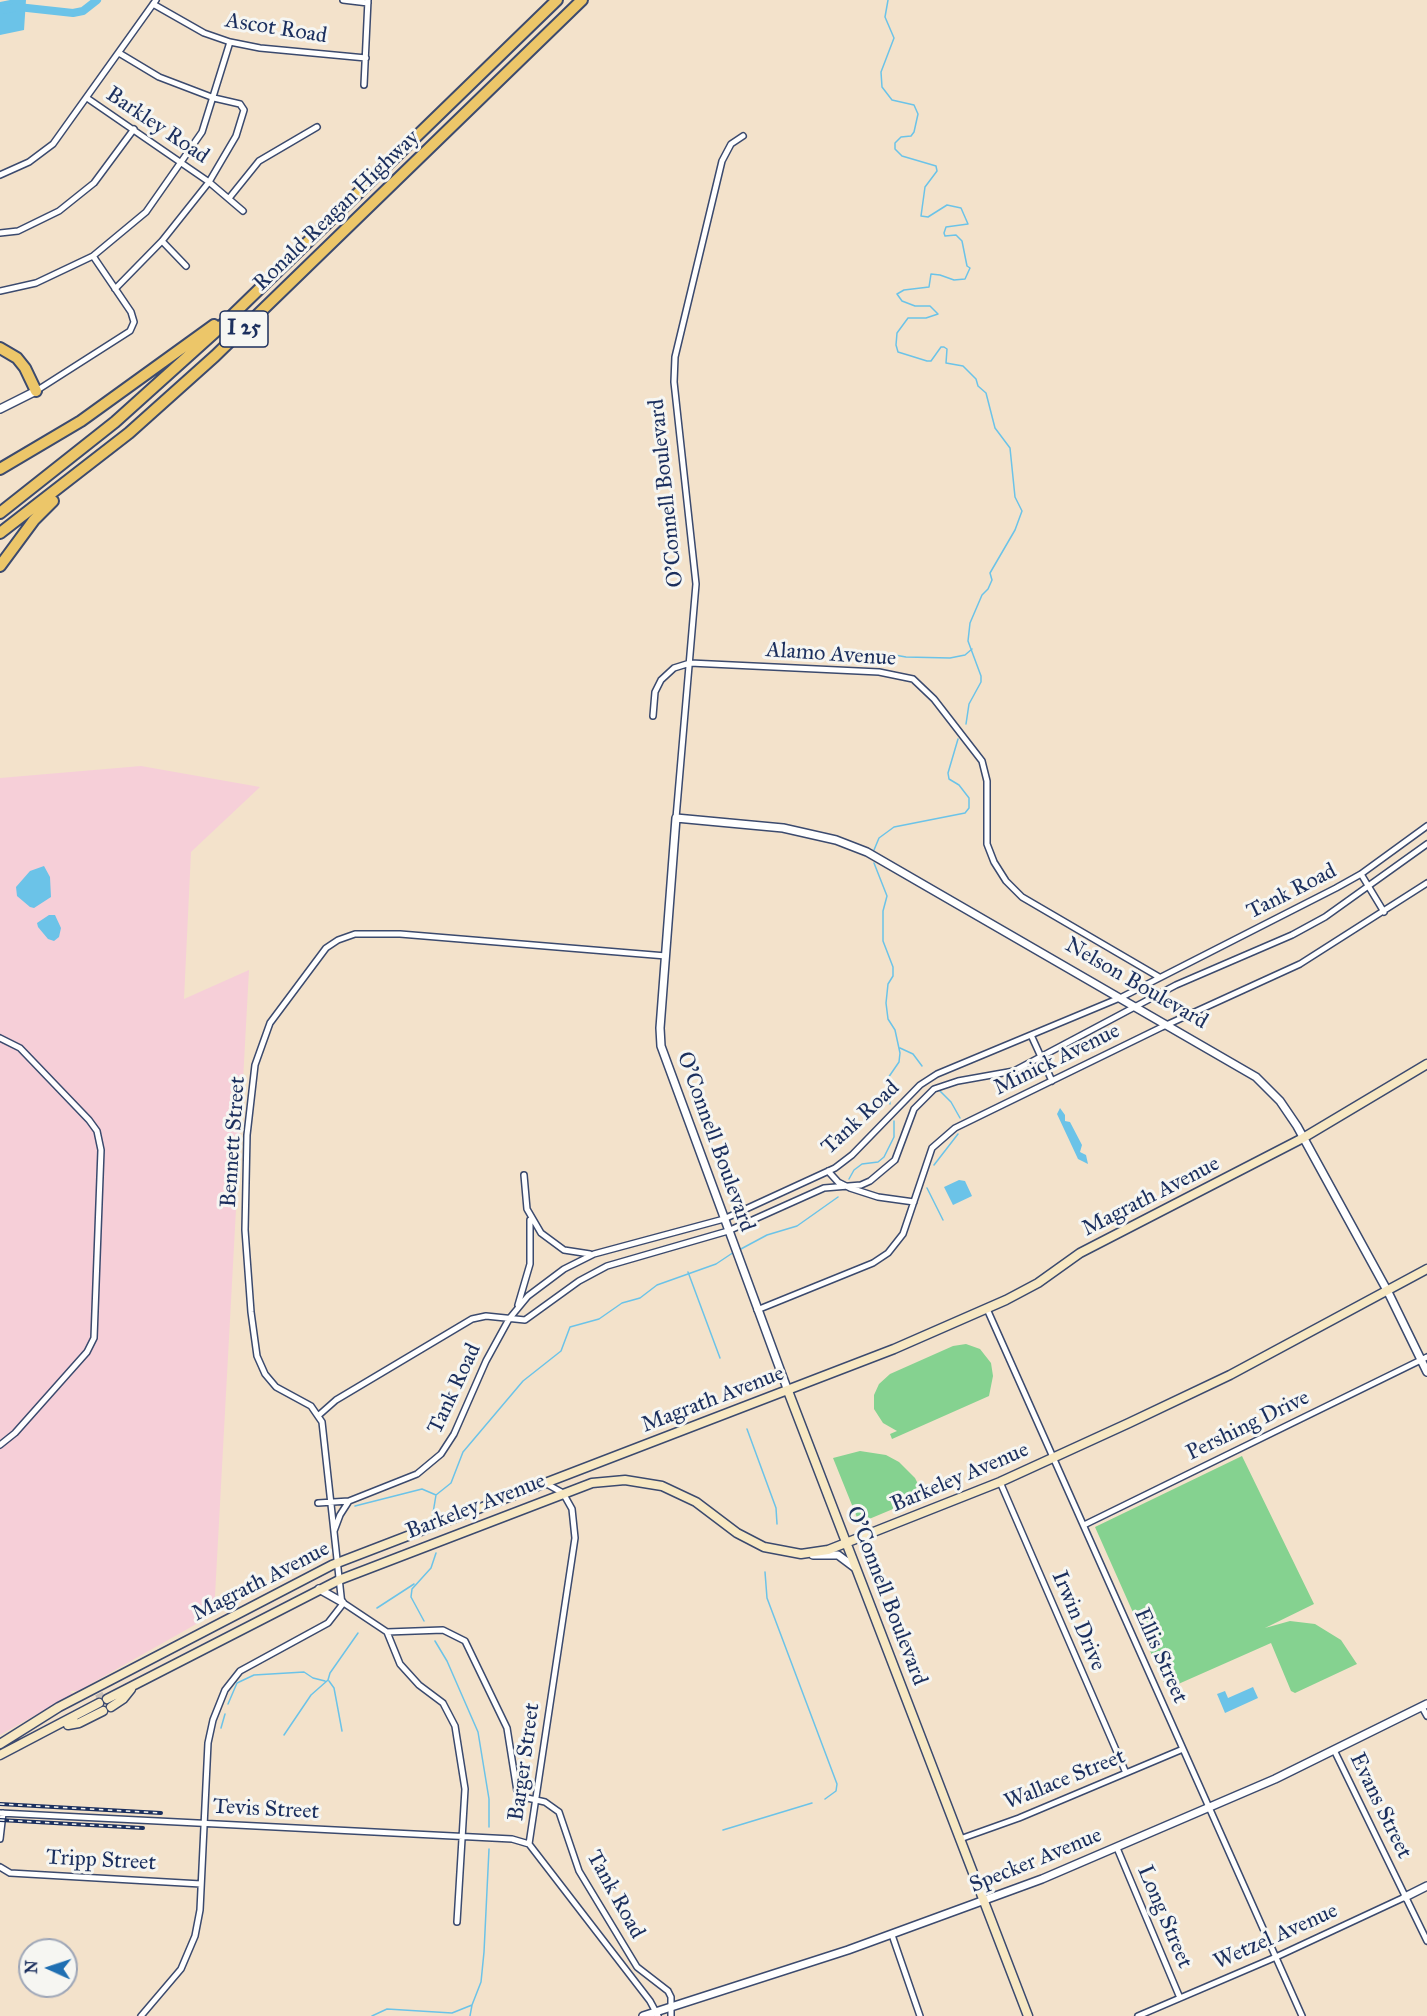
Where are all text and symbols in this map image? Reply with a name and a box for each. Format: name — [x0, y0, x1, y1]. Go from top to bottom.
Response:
street label: Ascot Road — [223, 8, 329, 50]
street label: Barkley Road — [100, 82, 214, 170]
street label: Ronald Reagan Highway — [249, 125, 425, 297]
road number: I 25 — [220, 311, 268, 347]
street label: O'Connell Boulevard — [644, 397, 690, 589]
street label: Alamo Avenue — [765, 637, 897, 673]
street label: Tank Road — [1243, 858, 1341, 926]
street label: Nelson Boulevard — [1060, 932, 1212, 1036]
street label: Minick Avenue — [990, 1018, 1124, 1102]
street label: O'Connell Boulevard — [670, 1048, 760, 1236]
street label: Bennett Street — [216, 1075, 252, 1209]
street label: Tank Road — [817, 1075, 905, 1161]
street label: Magrath Avenue — [1078, 1151, 1224, 1243]
street label: Tank Road — [423, 1340, 487, 1438]
street label: Magrath Avenue — [638, 1361, 788, 1439]
street label: Pershing Drive — [1182, 1385, 1314, 1467]
street label: Barkeley Avenue — [887, 1437, 1033, 1519]
street label: Barkeley Avenue — [403, 1468, 549, 1546]
street label: O'Connell Boulevard — [840, 1503, 932, 1689]
street label: Magrath Avenue — [188, 1536, 334, 1628]
street label: Irwin Drive — [1045, 1567, 1111, 1675]
street label: Ellis Street — [1127, 1604, 1193, 1708]
street label: Barger Street — [504, 1701, 546, 1823]
street label: Wallace Street — [1001, 1744, 1129, 1816]
street label: Evans Street — [1343, 1749, 1417, 1863]
street label: Tevis Street — [212, 1794, 320, 1826]
street label: Specker Avenue — [966, 1822, 1106, 1900]
street label: Tripp Street — [45, 1845, 157, 1877]
street label: Tank Road — [580, 1846, 650, 1944]
street label: Long Street — [1131, 1862, 1197, 1972]
street label: Wetzel Avenue — [1210, 1898, 1342, 1976]
north arrow — [18, 1938, 78, 1998]
text: N — [22, 1960, 41, 1974]

